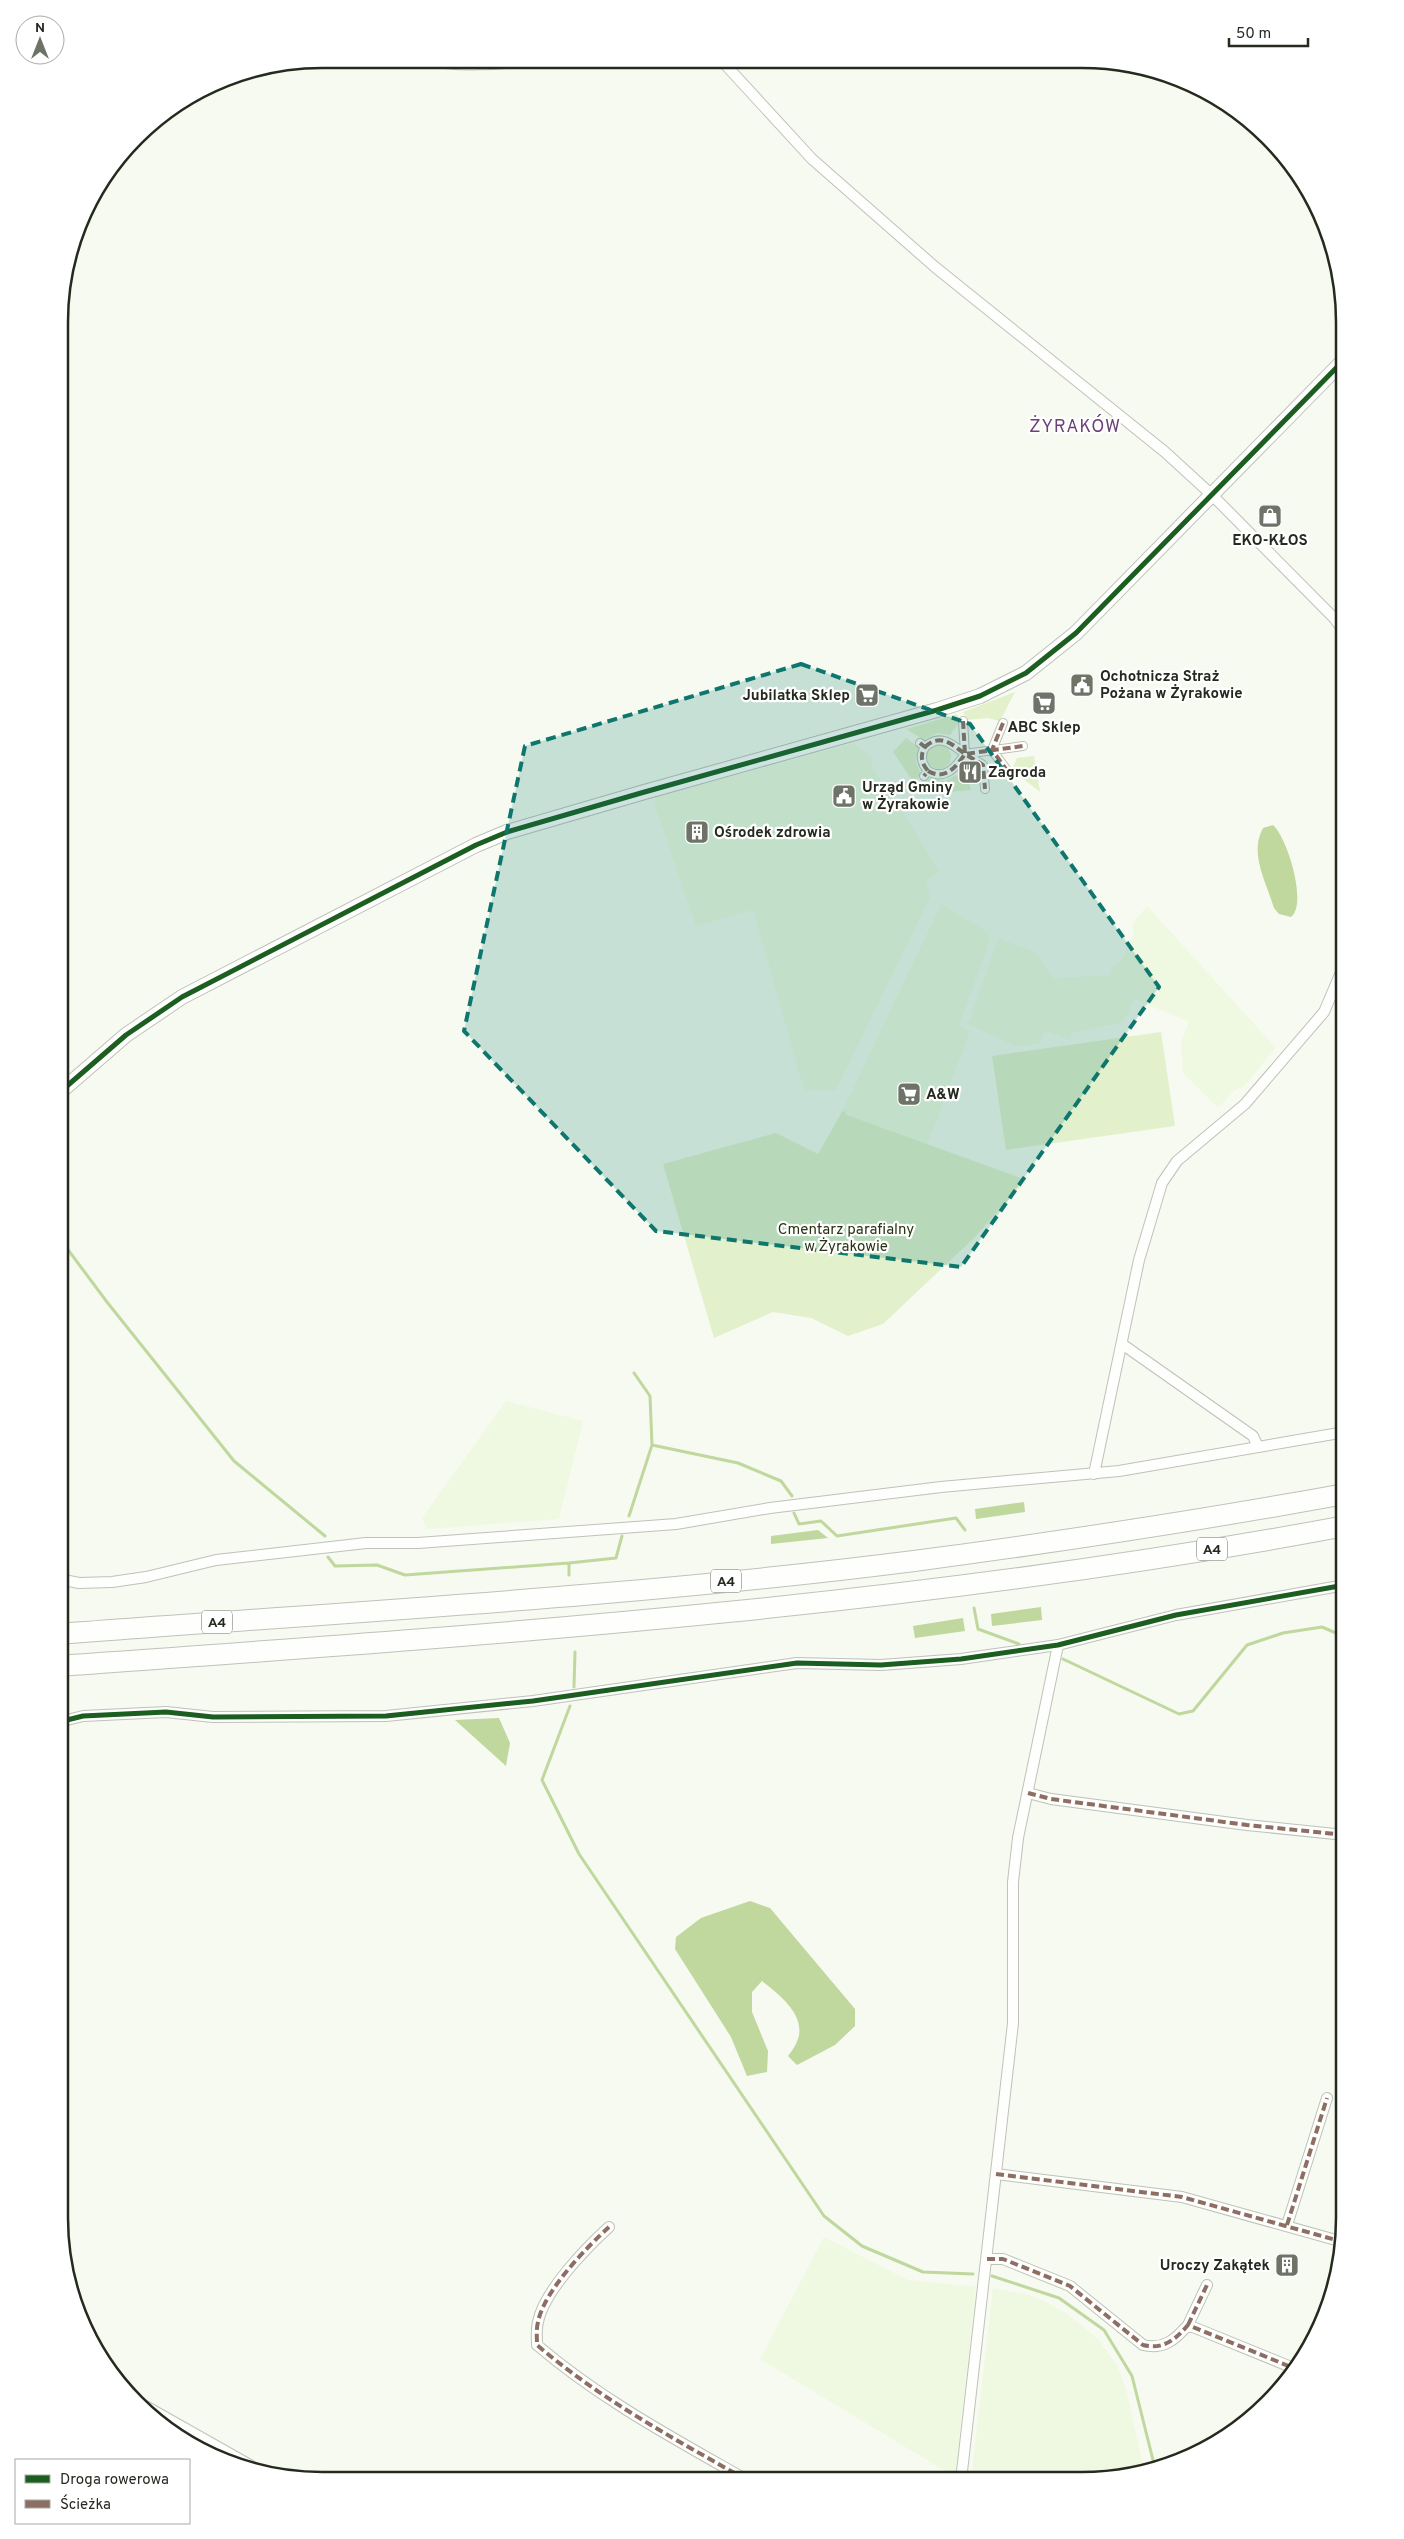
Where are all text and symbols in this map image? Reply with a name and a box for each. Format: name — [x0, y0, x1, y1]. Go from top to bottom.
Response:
north arrow — [15, 15, 65, 65]
scale bar — [1229, 15, 1308, 47]
text: N — [35, 20, 45, 37]
text: 50 m — [1236, 25, 1271, 44]
district label: ŻYRAKÓW — [1029, 414, 1121, 439]
shop icon: EKO-KŁOS — [1257, 503, 1283, 529]
place label: EKO-KŁOS — [1232, 532, 1308, 551]
place label: Ochotnicza Straż Pożana w Żyrakowie — [1100, 668, 1243, 704]
public building icon: Ochotnicza Straż Pożana w Żyrakowie — [1069, 672, 1095, 698]
supermarket icon: Jubilatka Sklep — [854, 682, 880, 708]
place label: Jubilatka Sklep — [742, 687, 850, 706]
supermarket icon: ABC Sklep — [1031, 690, 1057, 716]
place label: ABC Sklep — [1007, 719, 1081, 738]
restaurant icon: Zagroda — [957, 759, 983, 785]
place label: Zagroda — [988, 764, 1046, 783]
place label: Urząd Gminy w Żyrakowie — [862, 779, 953, 815]
public building icon: Urząd Gminy w Żyrakowie — [831, 783, 857, 809]
building icon: Ośrodek zdrowia — [684, 819, 710, 845]
place label: Ośrodek zdrowia — [714, 824, 831, 843]
supermarket icon: A&W — [896, 1081, 922, 1107]
place label: A&W — [926, 1086, 960, 1105]
park label: Cmentarz parafialny w Żyrakowie — [778, 1221, 914, 1257]
road number: A4 — [1197, 1538, 1227, 1560]
road number: A4 — [711, 1570, 741, 1592]
road number: A4 — [202, 1610, 232, 1634]
building icon: Uroczy Zakątek — [1274, 2252, 1300, 2278]
place label: Uroczy Zakątek — [1160, 2257, 1270, 2276]
legend — [15, 2459, 190, 2524]
text: Droga rowerowa — [60, 2471, 169, 2490]
text: Ścieżka — [60, 2494, 111, 2515]

